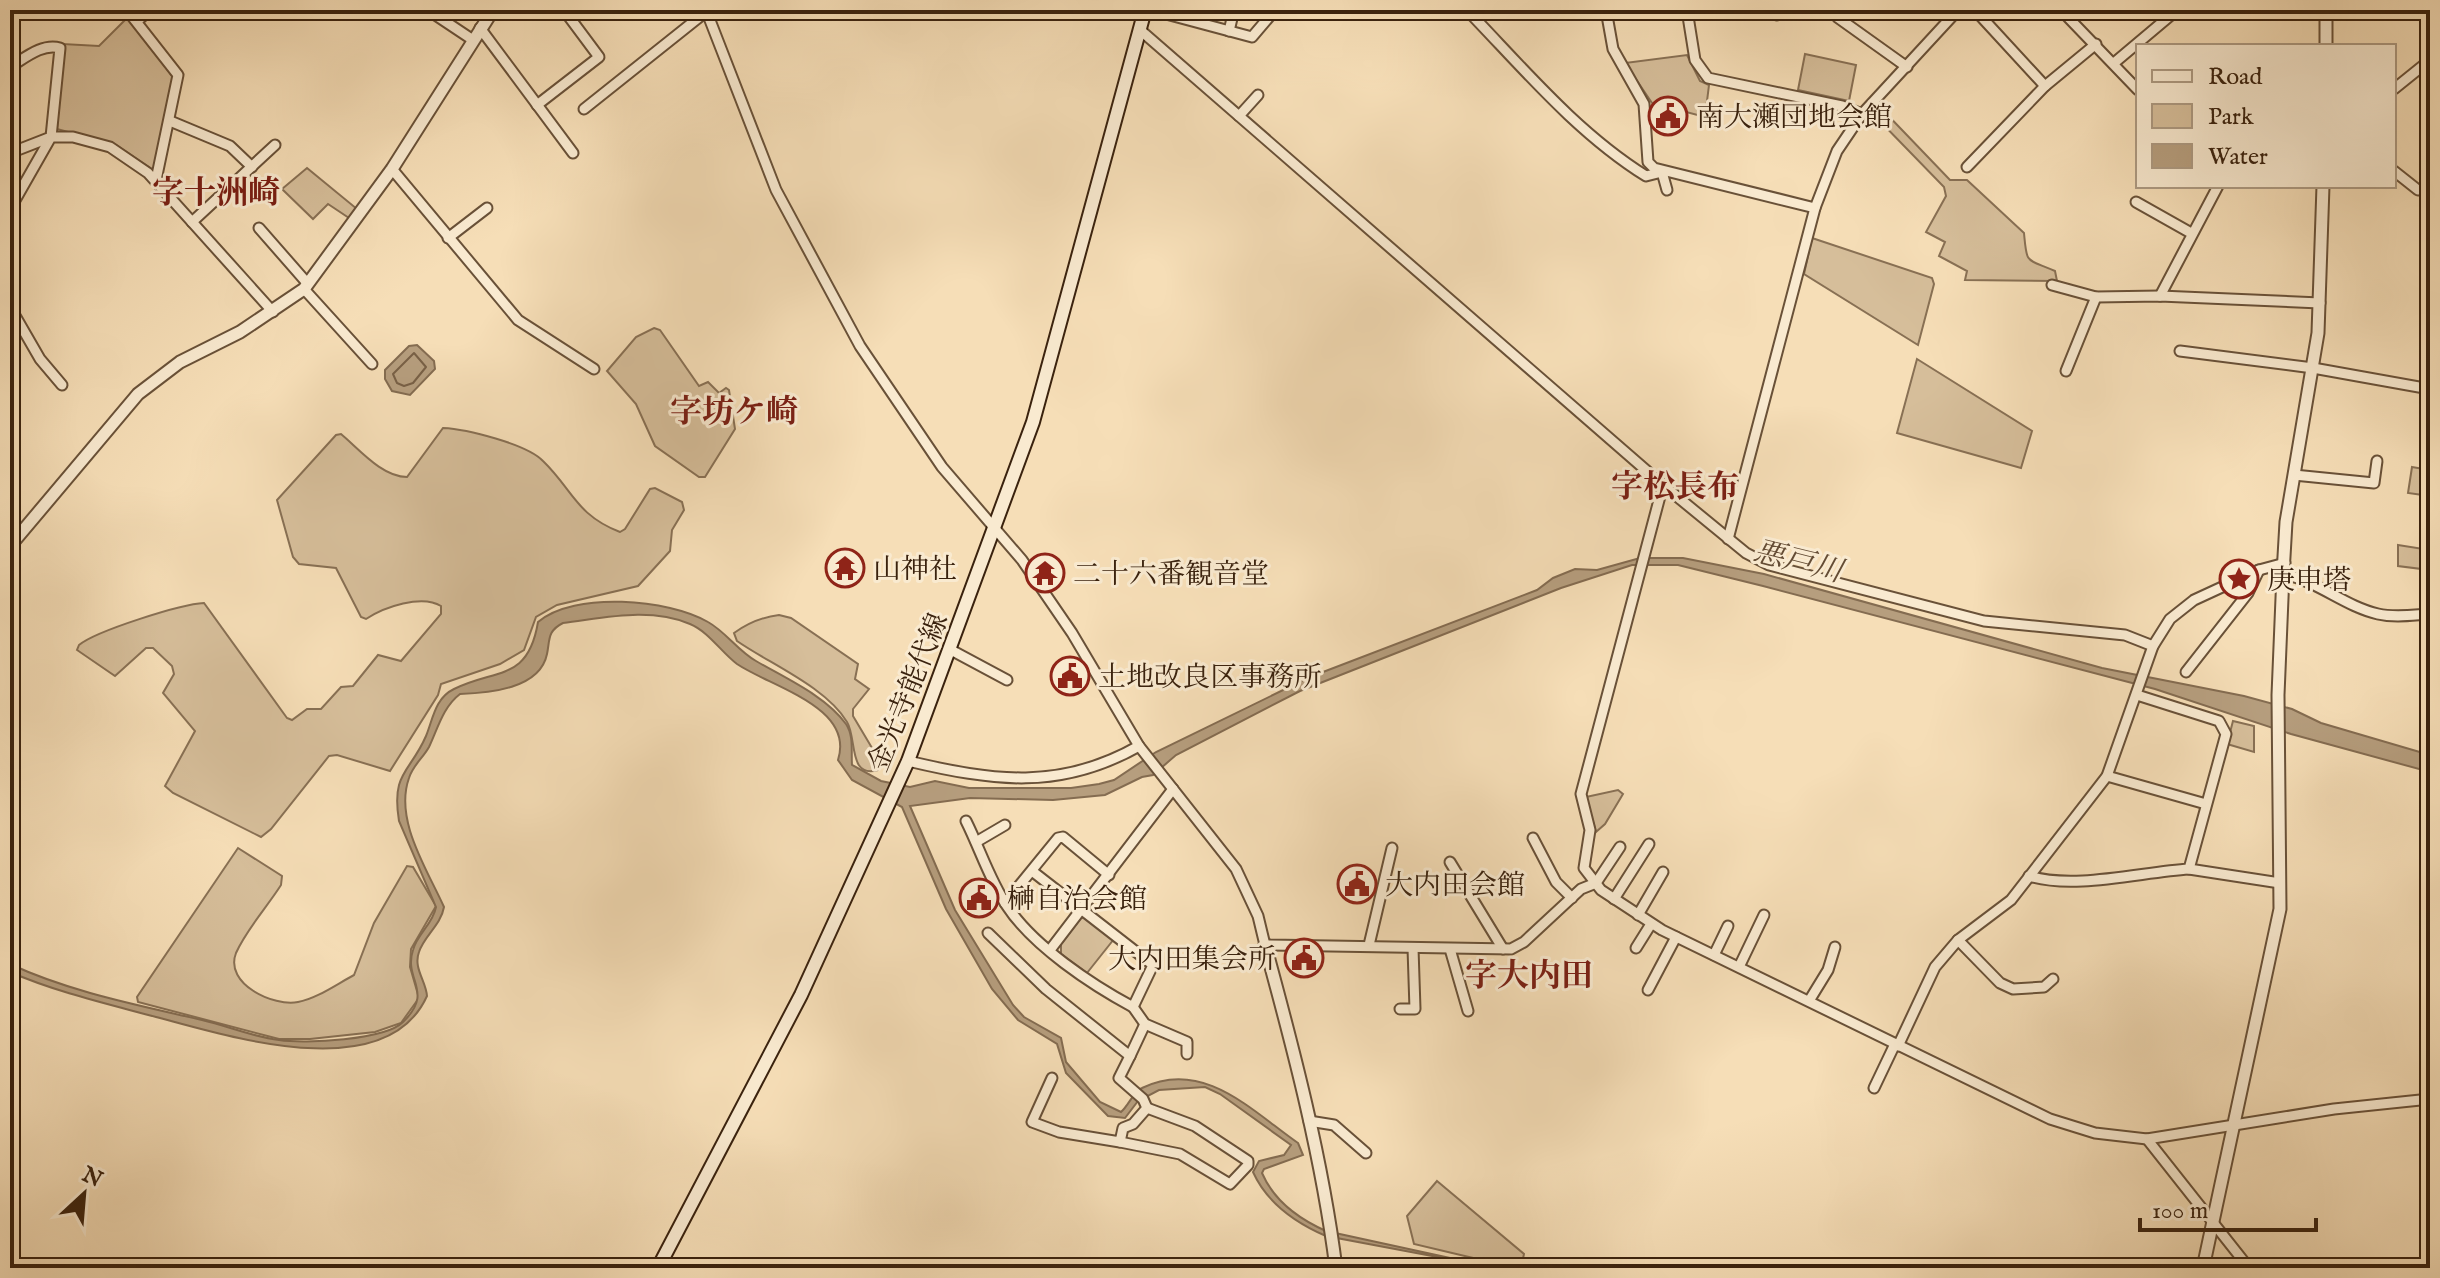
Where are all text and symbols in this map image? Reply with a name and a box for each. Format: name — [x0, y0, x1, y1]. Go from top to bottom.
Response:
legend — [2136, 44, 2396, 188]
text: Road — [2208, 62, 2262, 93]
public building icon: 南大瀬団地会館 — [1647, 95, 1689, 137]
place label: 南大瀬団地会館 — [1696, 101, 1892, 136]
text: Park — [2208, 102, 2254, 133]
text: Water — [2208, 142, 2268, 173]
district label: 字十洲崎 — [152, 174, 280, 215]
district label: 字坊ケ崎 — [670, 393, 798, 434]
district label: 字松長布 — [1611, 468, 1739, 509]
water label: 悪戸川 — [1749, 534, 1849, 593]
temple icon: 山神社 — [824, 547, 866, 589]
temple icon: 二十六番観音堂 — [1024, 552, 1066, 594]
place label: 山神社 — [873, 553, 957, 588]
place label: 二十六番観音堂 — [1073, 558, 1269, 593]
place icon: 庚申塔 — [2218, 558, 2260, 600]
place label: 庚申塔 — [2267, 564, 2351, 599]
street label: 金光寺能代線 — [862, 608, 957, 777]
public building icon: 土地改良区事務所 — [1049, 655, 1091, 697]
place label: 土地改良区事務所 — [1098, 661, 1322, 696]
public building icon: 大内田会館 — [1336, 863, 1378, 905]
place label: 大内田会館 — [1385, 869, 1525, 904]
public building icon: 榊自治会館 — [958, 877, 1000, 919]
place label: 榊自治会館 — [1007, 883, 1147, 918]
public building icon: 大内田集会所 — [1283, 937, 1325, 979]
place label: 大内田集会所 — [1108, 943, 1276, 978]
district label: 字大内田 — [1465, 957, 1593, 998]
north arrow — [44, 1154, 124, 1234]
text: N — [76, 1161, 107, 1195]
scale bar — [2140, 1182, 2316, 1232]
text: 100 m — [2152, 1196, 2208, 1227]

